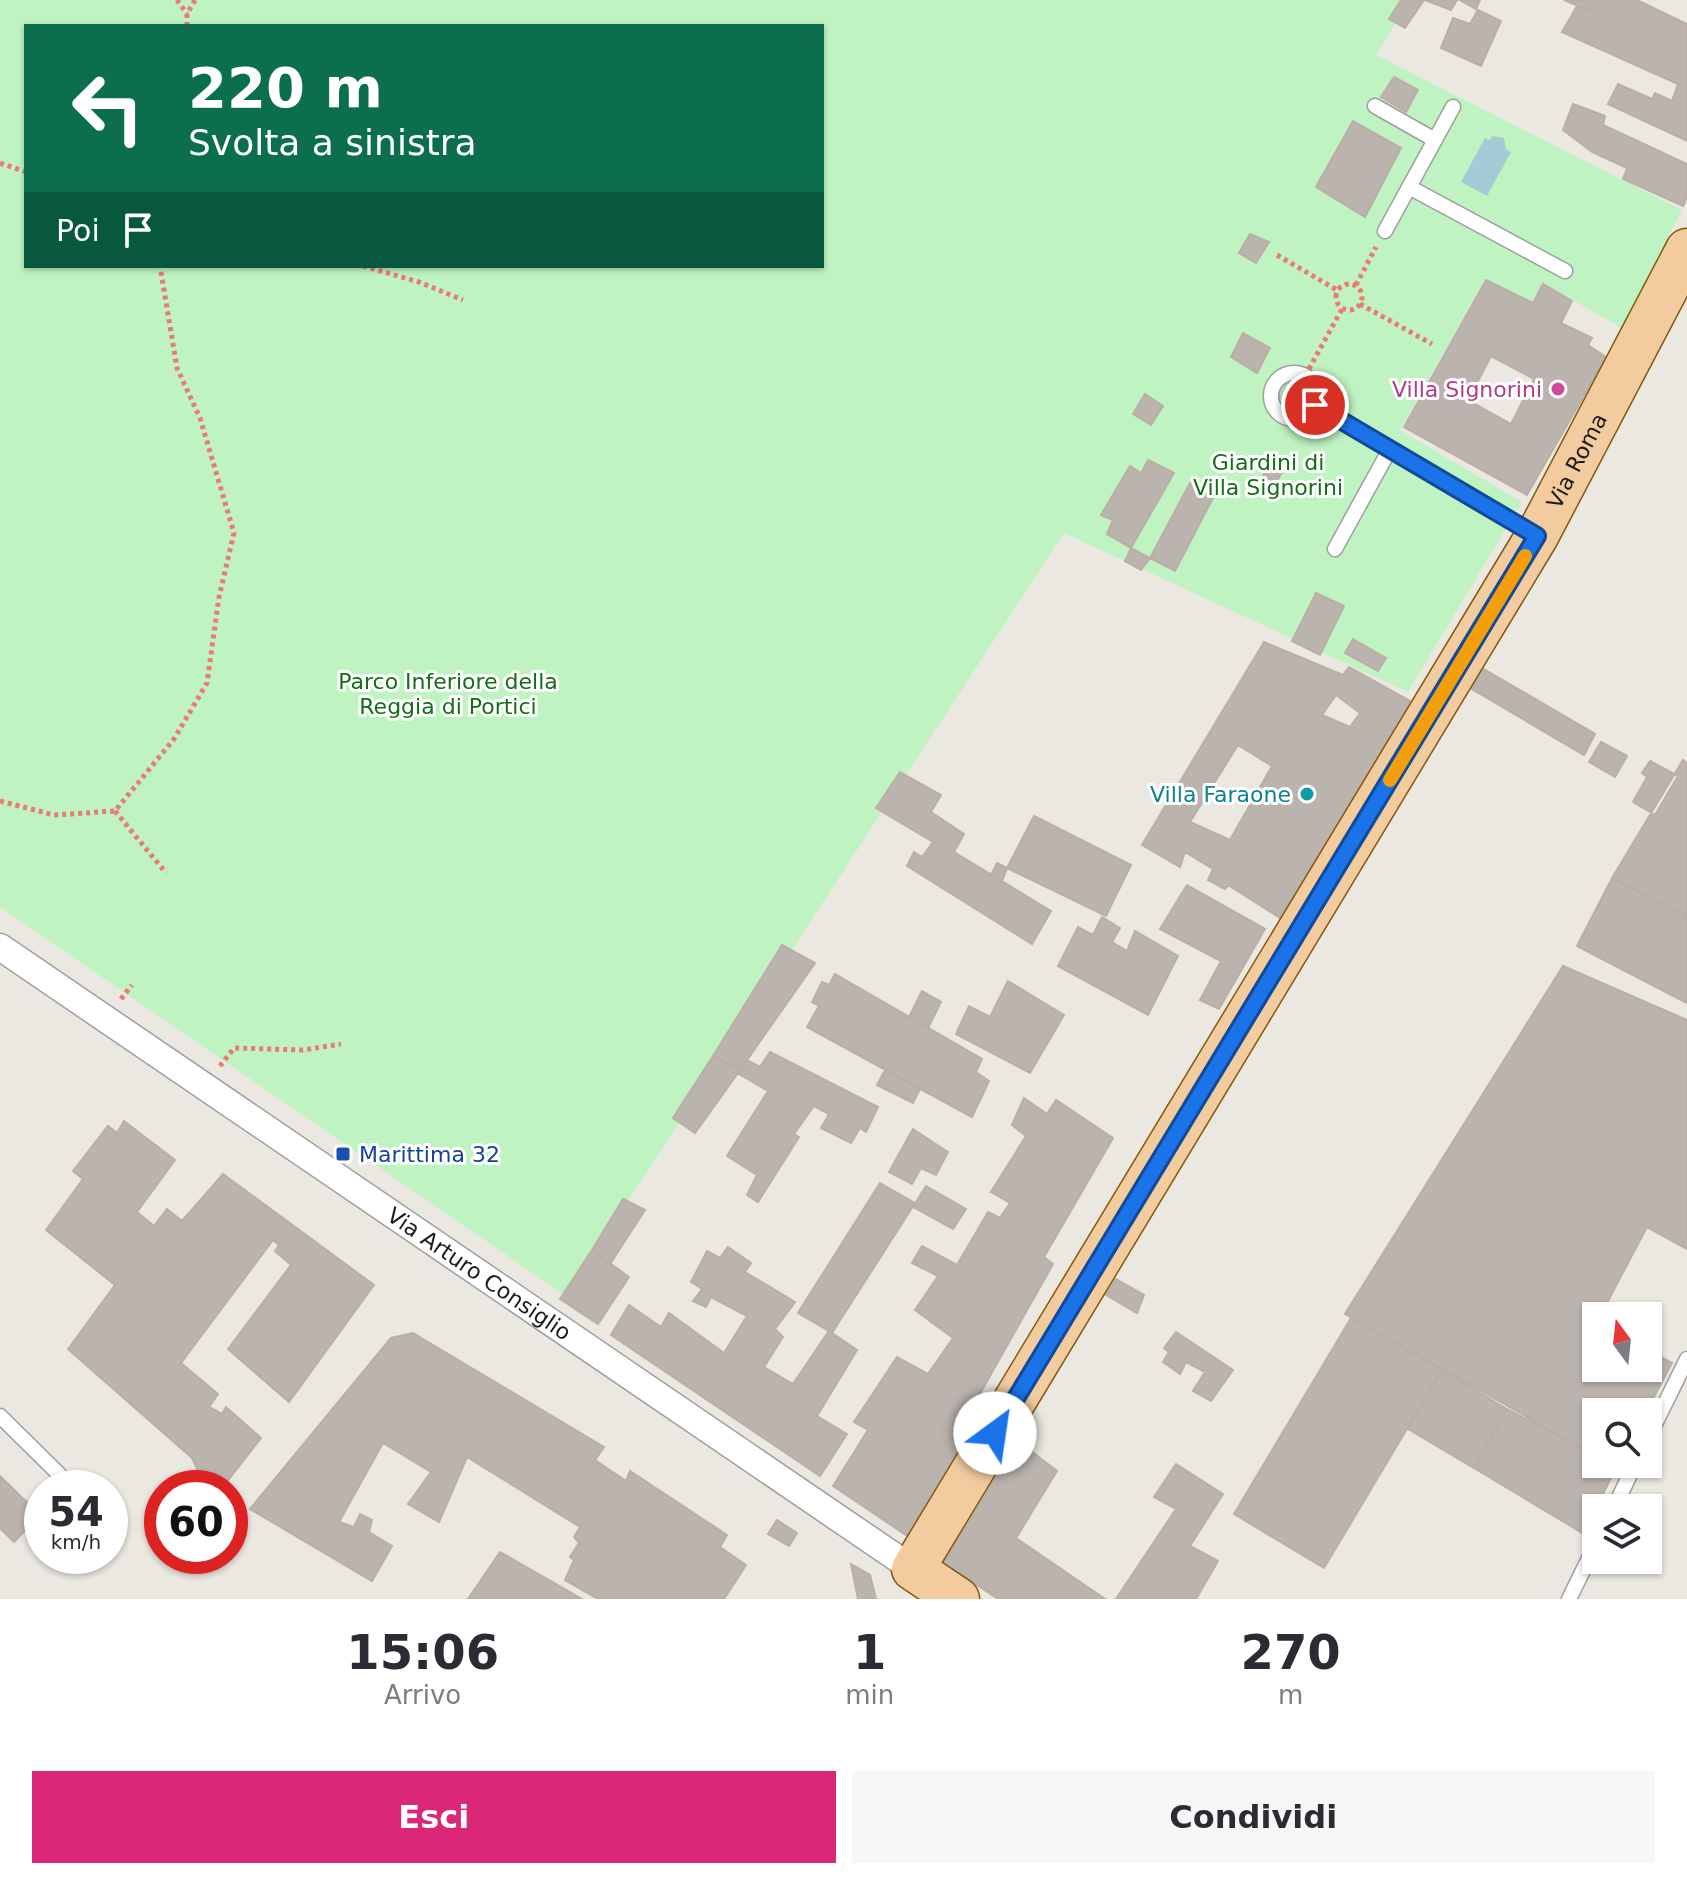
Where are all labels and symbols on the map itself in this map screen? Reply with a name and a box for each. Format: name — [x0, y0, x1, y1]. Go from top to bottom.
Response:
pin — [1281, 371, 1349, 439]
place label: Villa Signorini — [1392, 377, 1542, 402]
marker: Villa Signorini — [1549, 380, 1567, 398]
street label: Via Roma — [1542, 409, 1612, 513]
park label: Giardini di Villa Signorini — [1193, 450, 1343, 500]
park label: Parco Inferiore della Reggia di Portici — [338, 669, 558, 719]
place label: Villa Faraone — [1150, 782, 1291, 807]
marker: Villa Faraone — [1298, 785, 1316, 803]
place label: Marittima 32 — [359, 1142, 500, 1167]
marker: Marittima 32 — [334, 1145, 352, 1163]
street label: Via Arturo Consiglio — [382, 1203, 576, 1345]
north arrow — [1582, 1302, 1662, 1382]
position arrow — [953, 1391, 1037, 1475]
speed limit sign: 60 — [144, 1470, 248, 1574]

